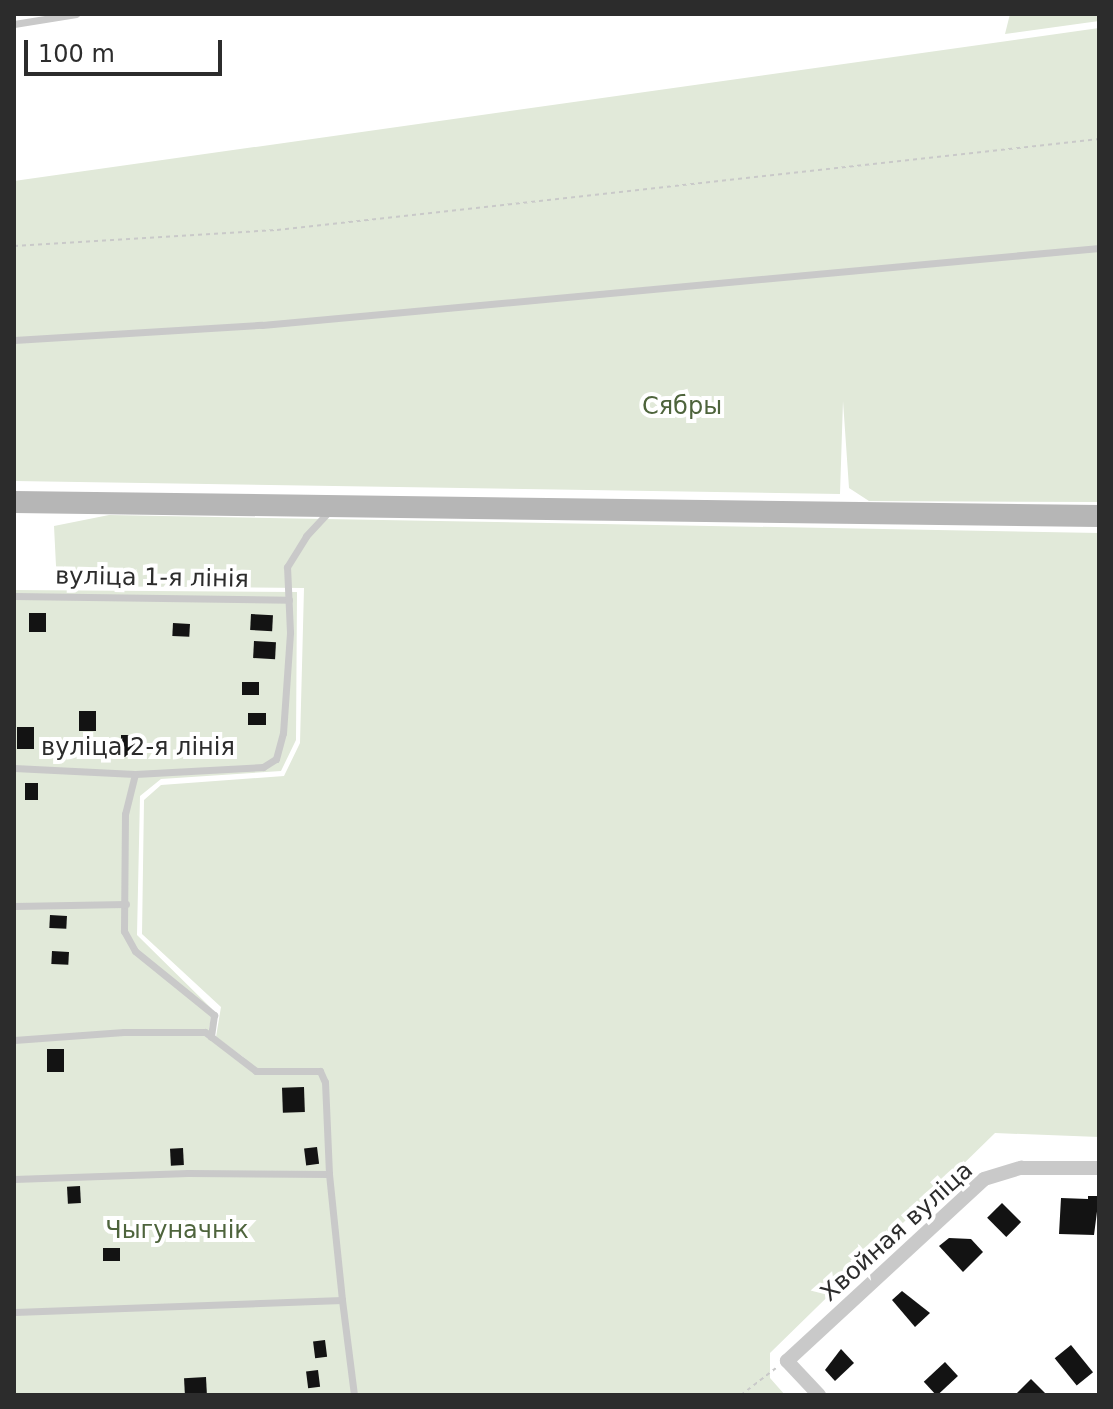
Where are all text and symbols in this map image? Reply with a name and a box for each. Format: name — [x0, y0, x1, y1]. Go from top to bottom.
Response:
scale bar — [28, 24, 226, 74]
text: 100 m — [38, 40, 115, 68]
park label: Сябры — [642, 393, 722, 421]
street label: вуліца 1-я лінія — [55, 562, 249, 594]
street label: вуліца 2-я лінія — [41, 734, 235, 762]
street label: Хвойная вуліца — [815, 1156, 979, 1308]
park label: Чыгуначнік — [105, 1217, 249, 1245]

